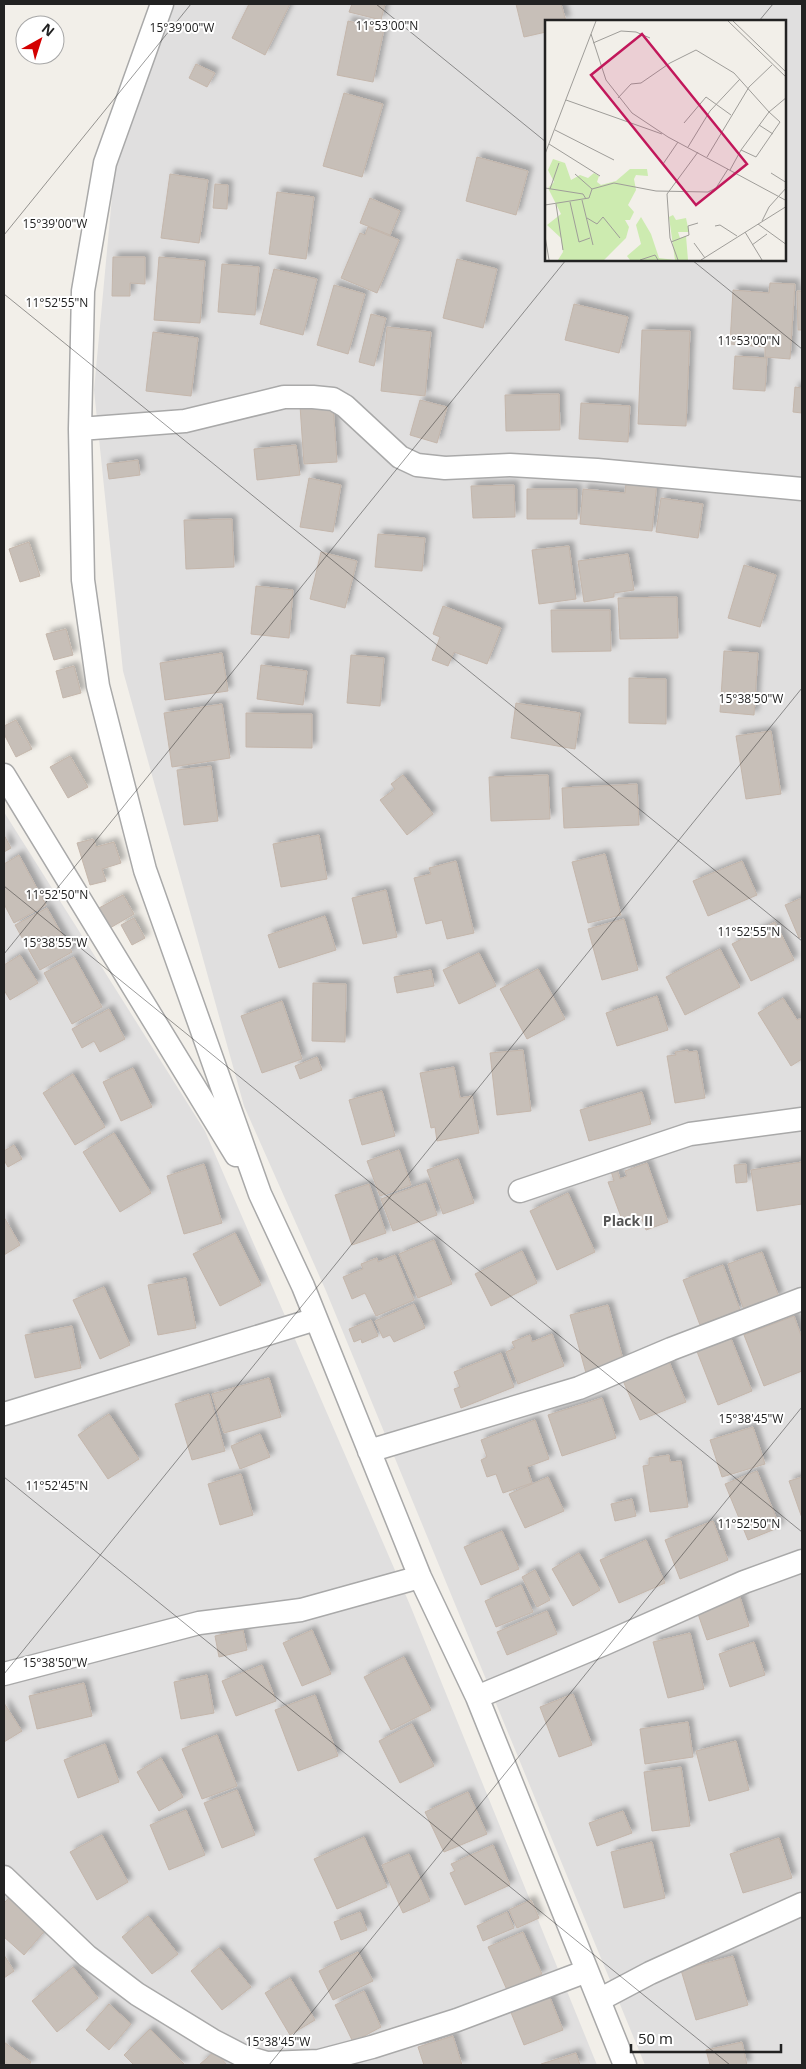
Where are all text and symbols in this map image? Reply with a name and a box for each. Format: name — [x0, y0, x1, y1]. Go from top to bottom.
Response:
north arrow — [15, 15, 65, 65]
text: 11°53'00"N — [356, 17, 418, 34]
text: N — [38, 19, 59, 40]
text: 15°39'00"W — [150, 19, 214, 36]
inset map — [545, 20, 786, 261]
text: 15°39'00"W — [23, 215, 87, 232]
text: 11°52'55"N — [26, 294, 88, 311]
text: 11°53'00"N — [718, 332, 780, 349]
text: 15°38'50"W — [719, 690, 783, 707]
text: 11°52'50"N — [26, 886, 88, 903]
text: 11°52'55"N — [718, 923, 780, 940]
text: 15°38'55"W — [23, 934, 87, 951]
district label: Plack II — [603, 1211, 653, 1230]
text: 15°38'45"W — [719, 1410, 783, 1427]
text: 11°52'45"N — [26, 1477, 88, 1494]
text: 11°52'50"N — [718, 1515, 780, 1532]
text: 15°38'50"W — [23, 1654, 87, 1671]
scale bar — [631, 2022, 781, 2054]
text: 50 m — [638, 2028, 673, 2048]
text: 15°38'45"W — [246, 2033, 310, 2050]

